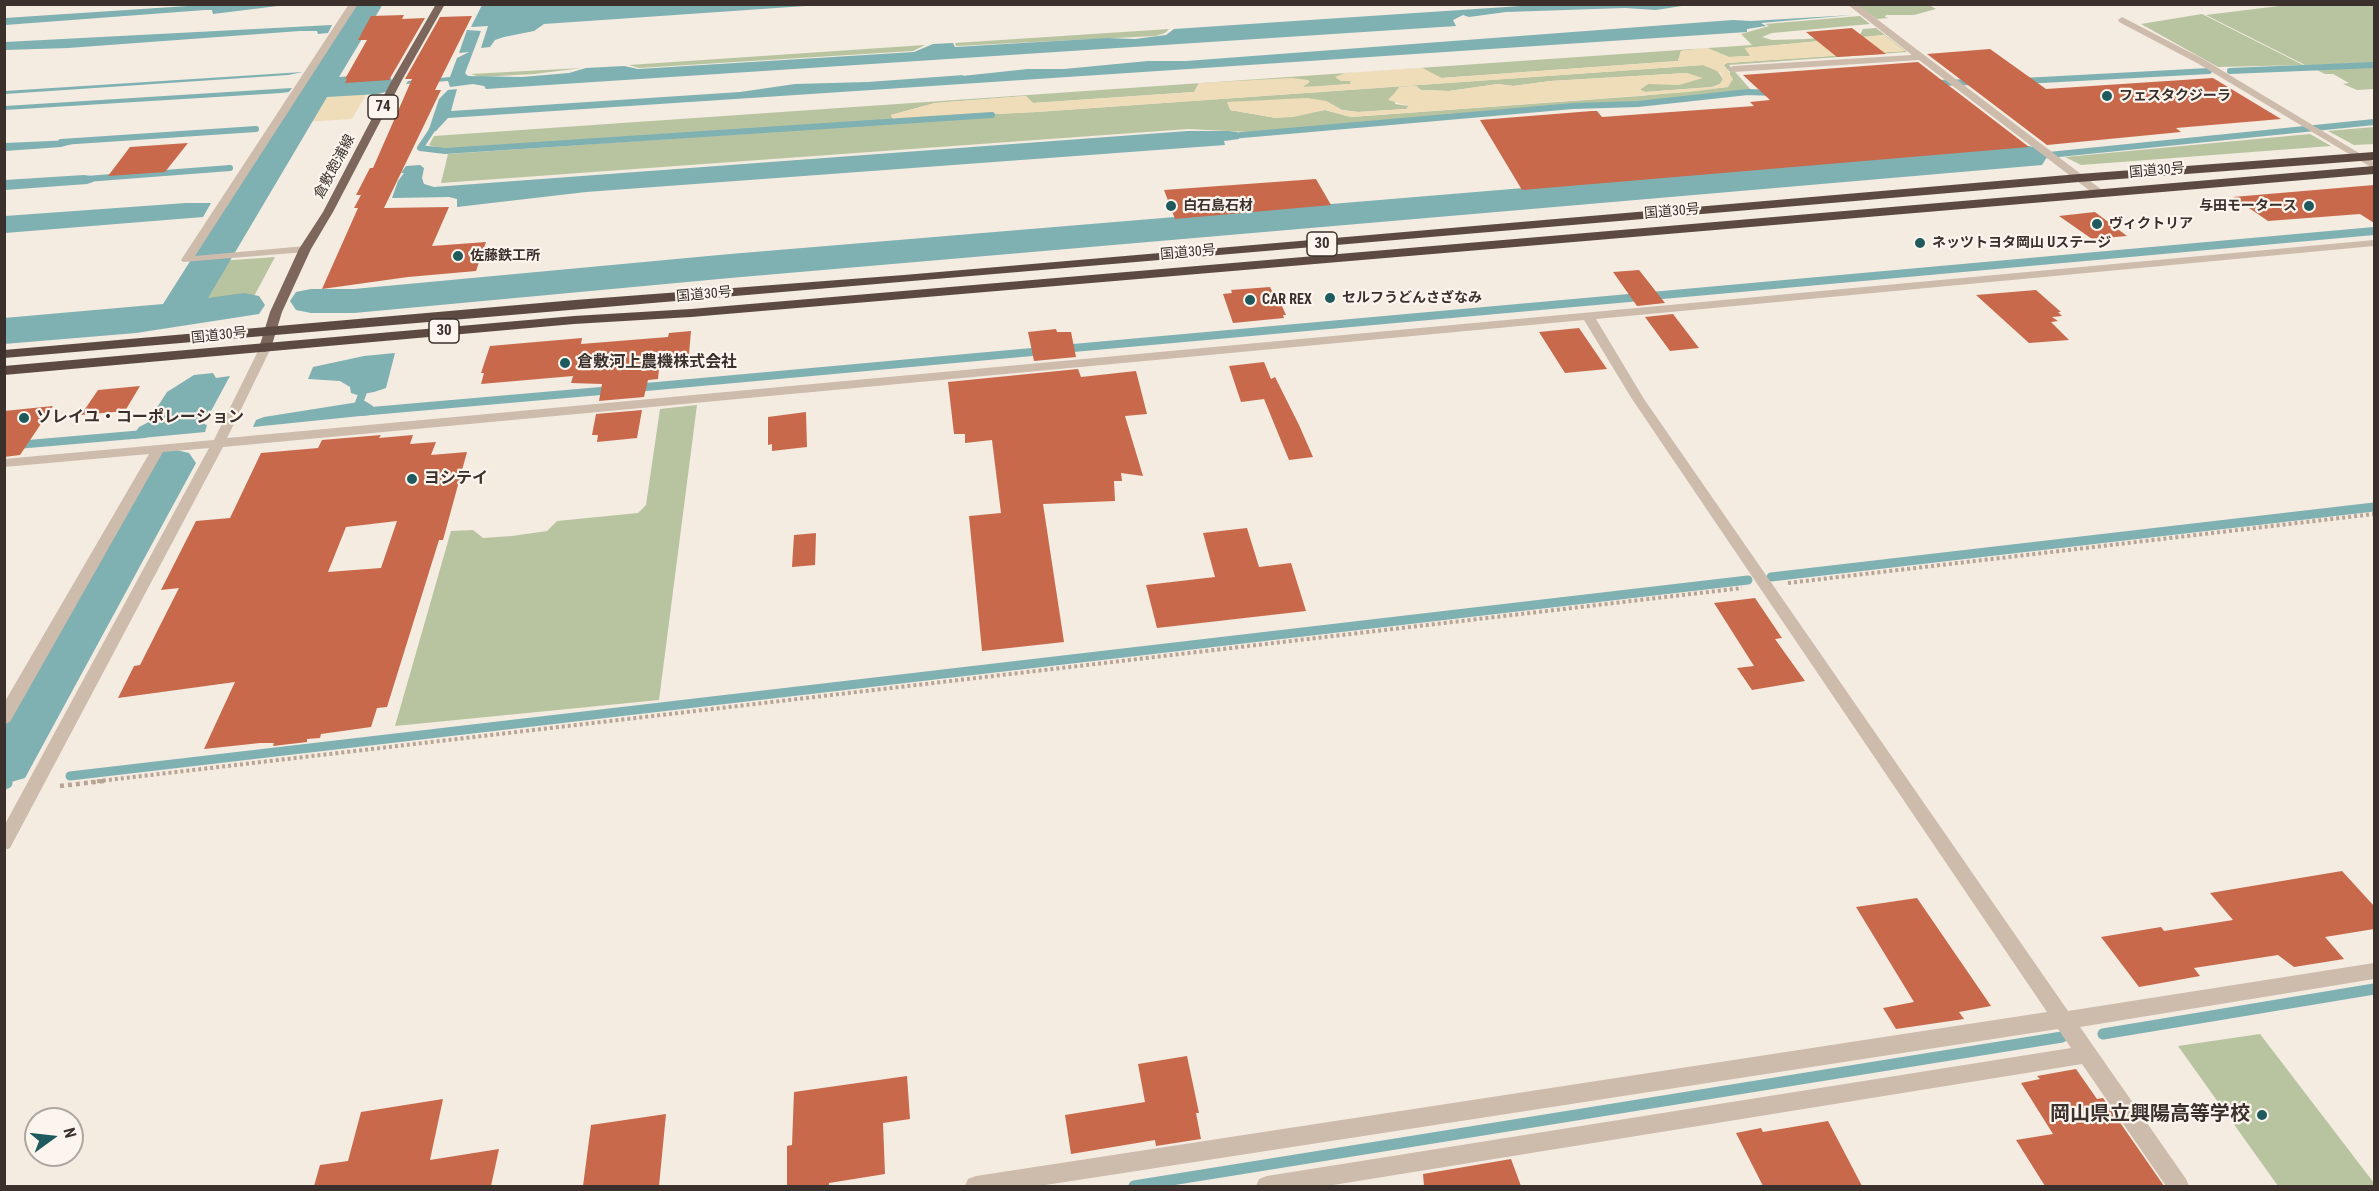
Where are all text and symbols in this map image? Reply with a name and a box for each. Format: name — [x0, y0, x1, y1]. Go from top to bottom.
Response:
place label: フェスタクジーラ — [2119, 88, 2231, 104]
marker: フェスタクジーラ — [2100, 89, 2114, 103]
road number: 74 — [368, 95, 398, 119]
street label: 倉敷飽浦線 — [311, 132, 359, 202]
street label: 国道30号 — [2128, 160, 2186, 182]
place label: 白石島石材 — [1183, 198, 1253, 214]
place label: 与田モータース — [2199, 198, 2297, 214]
marker: 白石島石材 — [1164, 199, 1178, 213]
marker: 与田モータース — [2302, 199, 2316, 213]
street label: 国道30号 — [1643, 201, 1701, 223]
place label: ヴィクトリア — [2109, 216, 2193, 232]
marker: ヴィクトリア — [2090, 217, 2104, 231]
road number: 30 — [1307, 232, 1337, 256]
place label: ネッツトヨタ岡山 Uステージ — [1932, 235, 2111, 251]
marker: ネッツトヨタ岡山 Uステージ — [1913, 236, 1927, 250]
street label: 国道30号 — [1159, 242, 1217, 264]
place label: 佐藤鉄工所 — [470, 248, 540, 264]
marker: 佐藤鉄工所 — [451, 249, 465, 263]
street label: 国道30号 — [675, 284, 733, 306]
place label: セルフうどんさざなみ — [1342, 290, 1482, 306]
marker: セルフうどんさざなみ — [1323, 291, 1337, 305]
place label: CAR REX — [1262, 292, 1312, 308]
marker: CAR REX — [1243, 293, 1257, 307]
road number: 30 — [429, 319, 459, 343]
street label: 国道30号 — [190, 325, 248, 347]
place label: 倉敷河上農機株式会社 — [577, 353, 737, 373]
marker: 倉敷河上農機株式会社 — [558, 356, 572, 370]
place label: ソレイユ・コーポレーション — [36, 408, 244, 428]
marker: ソレイユ・コーポレーション — [17, 411, 31, 425]
place label: ヨシテイ — [424, 469, 488, 489]
marker: ヨシテイ — [405, 472, 419, 486]
place label: 岡山県立興陽高等学校 — [2050, 1103, 2250, 1127]
north arrow — [24, 1107, 84, 1167]
marker: 岡山県立興陽高等学校 — [2255, 1108, 2269, 1122]
text: N — [59, 1126, 80, 1140]

